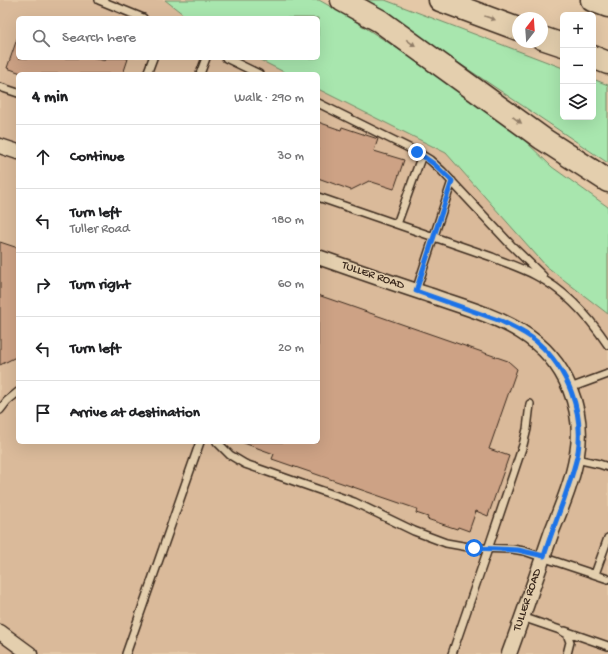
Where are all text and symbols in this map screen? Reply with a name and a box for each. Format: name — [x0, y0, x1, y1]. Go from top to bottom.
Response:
north arrow — [512, 12, 548, 48]
map controls — [560, 12, 596, 120]
button: + — [560, 12, 596, 48]
search box — [16, 16, 320, 60]
one-way arrow — [484, 16, 496, 22]
icon: search — [30, 27, 52, 49]
text: Search here — [62, 29, 136, 47]
one-way arrow — [406, 39, 417, 48]
button: − — [560, 48, 596, 84]
button: layers — [560, 84, 596, 120]
text: 4 min — [32, 88, 68, 108]
text: Walk · 290 m — [234, 91, 304, 106]
one-way arrow — [511, 116, 522, 124]
route end — [408, 143, 426, 161]
icon: ahead — [32, 146, 54, 168]
text: Continue — [70, 148, 124, 166]
text: 30 m — [278, 149, 304, 164]
text: Turn left — [70, 204, 121, 222]
icon: left — [32, 210, 54, 232]
text: 180 m — [272, 213, 304, 228]
text: Tuller Road — [70, 222, 130, 237]
street label: TULLER ROAD — [339, 258, 406, 293]
icon: right — [32, 274, 54, 296]
text: Turn right — [70, 276, 130, 294]
text: 60 m — [278, 277, 304, 292]
icon: left — [32, 338, 54, 360]
text: Turn left — [70, 340, 121, 358]
text: 20 m — [278, 341, 304, 356]
icon: arrive — [32, 402, 54, 424]
text: Arrive at destination — [70, 404, 200, 422]
route start — [465, 539, 483, 557]
street label: TULLER ROAD — [510, 567, 545, 634]

